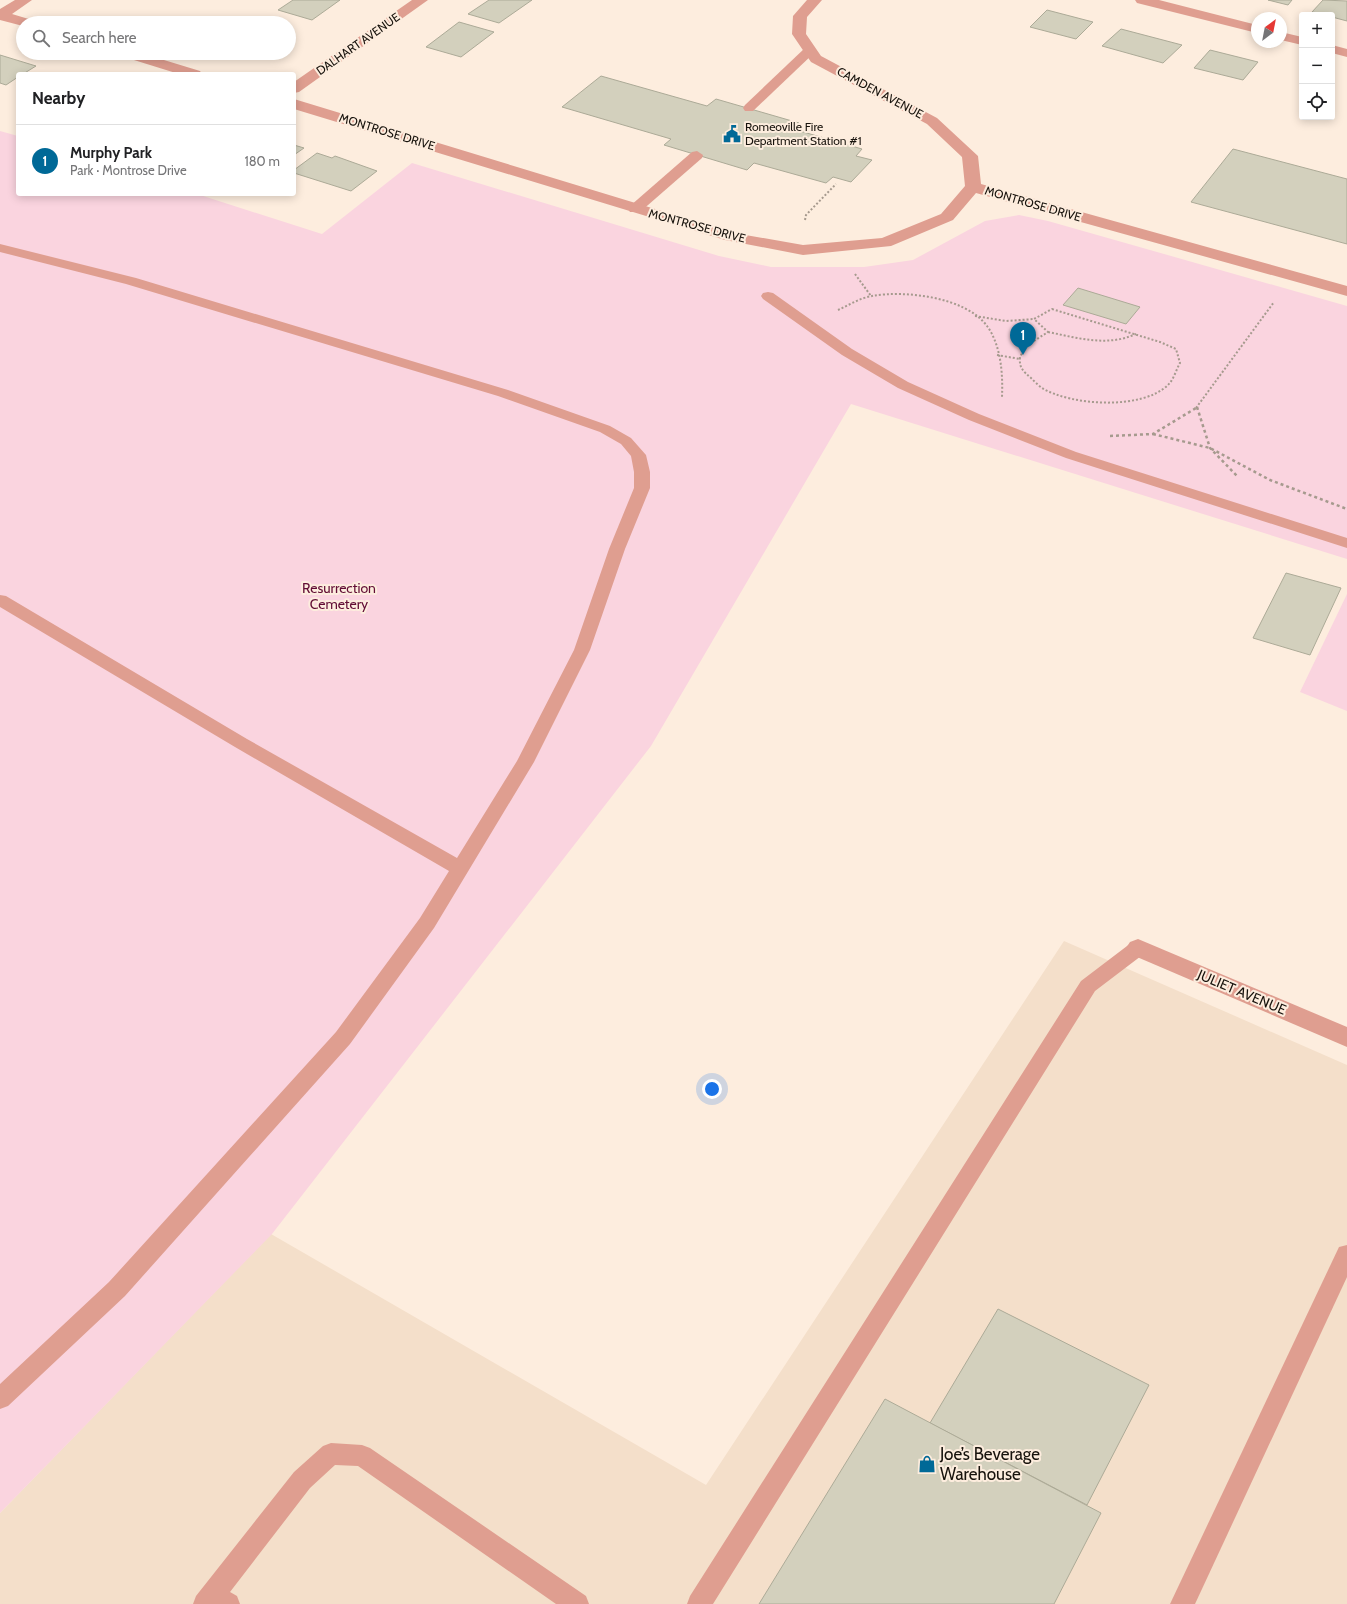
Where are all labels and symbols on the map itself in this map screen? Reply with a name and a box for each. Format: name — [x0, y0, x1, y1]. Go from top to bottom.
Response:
street label: DALHART AVENUE — [313, 9, 403, 78]
north arrow — [1251, 12, 1287, 48]
street label: CAMDEN AVENUE — [835, 64, 926, 122]
street label: MONTROSE DRIVE — [337, 110, 437, 153]
place label: Romeoville Fire Department Station #1 — [745, 119, 862, 148]
public building icon: Romeoville Fire Department Station #1 — [722, 124, 742, 144]
street label: MONTROSE DRIVE — [983, 183, 1083, 225]
street label: MONTROSE DRIVE — [647, 205, 748, 246]
pin: 1 — [1010, 322, 1036, 355]
park label: Resurrection Cemetery — [302, 579, 376, 613]
street label: JULIET AVENUE — [1194, 965, 1289, 1019]
your location — [702, 1079, 722, 1099]
place label: Joe’s Beverage Warehouse — [939, 1444, 1040, 1484]
shop icon: Joe’s Beverage Warehouse — [917, 1454, 937, 1474]

